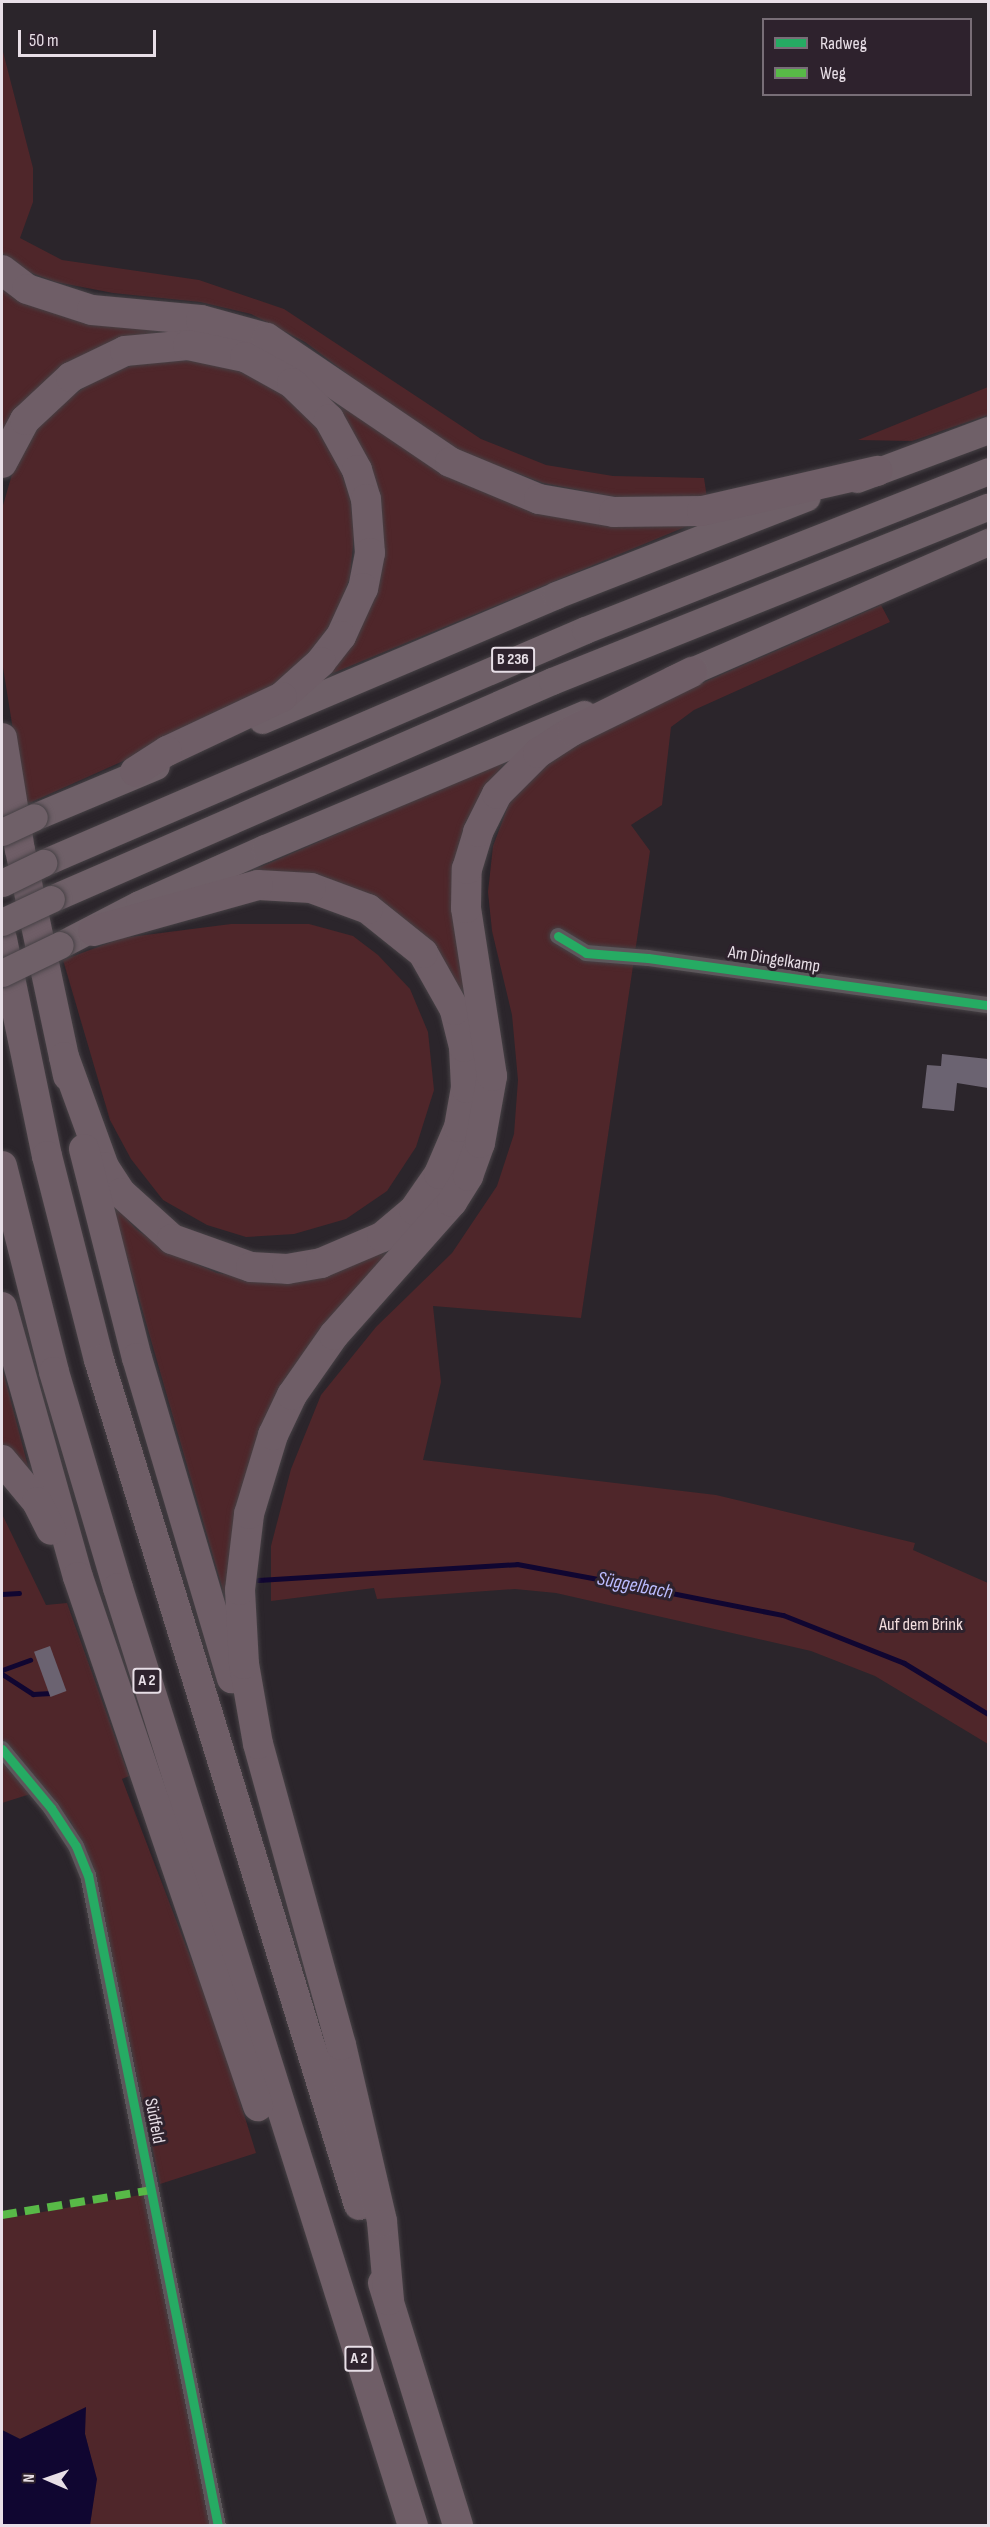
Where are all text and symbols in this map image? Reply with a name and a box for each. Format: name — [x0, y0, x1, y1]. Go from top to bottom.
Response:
scale bar — [21, 18, 159, 56]
legend — [762, 18, 972, 96]
text: 50 m — [29, 30, 59, 51]
text: Radweg — [820, 33, 867, 54]
text: Weg — [820, 63, 846, 84]
road number: B 236 — [490, 647, 536, 673]
street label: Am Dingelkamp — [726, 942, 822, 978]
water label: Süggelbach — [595, 1567, 675, 1605]
park label: Auf dem Brink — [879, 1614, 963, 1636]
road number: A 2 — [132, 1668, 162, 1694]
street label: Südfeld — [139, 2097, 169, 2145]
road number: A 2 — [344, 2346, 374, 2372]
north arrow — [18, 2449, 78, 2509]
text: N — [20, 2474, 39, 2483]

